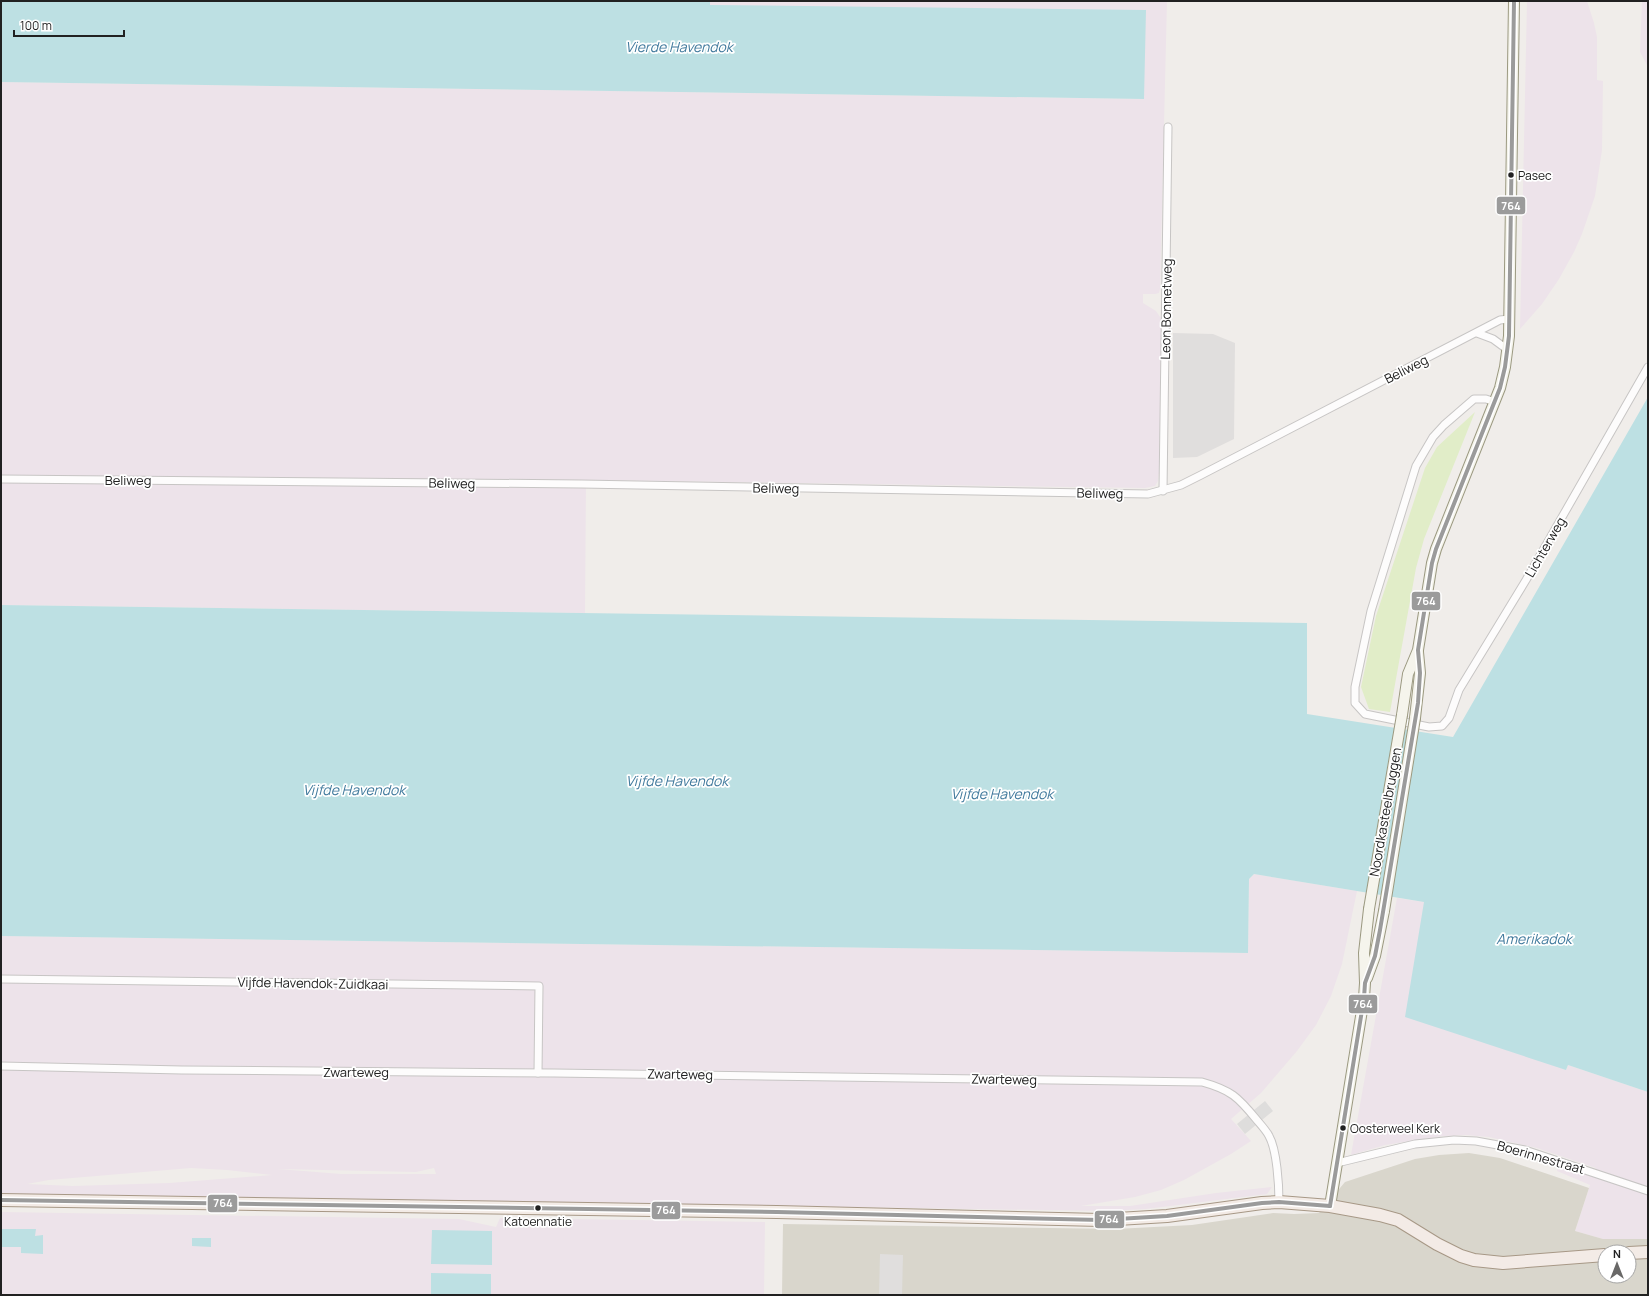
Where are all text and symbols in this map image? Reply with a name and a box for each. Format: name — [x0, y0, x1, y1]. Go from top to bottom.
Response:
scale bar — [14, 12, 124, 38]
text: 100 m — [20, 17, 52, 34]
water label: Vierde Havendok — [625, 37, 735, 56]
place label: Pasec — [1518, 167, 1552, 184]
marker: Pasec — [1506, 170, 1516, 180]
line badge: 764 — [1496, 196, 1526, 215]
text: 764 — [1501, 198, 1521, 213]
street label: Leon Bonnetweg — [1156, 258, 1176, 360]
street label: Beliweg — [1381, 350, 1431, 388]
street label: Beliweg — [105, 471, 151, 489]
street label: Beliweg — [429, 474, 475, 492]
street label: Beliweg — [753, 479, 799, 497]
street label: Beliweg — [1077, 484, 1123, 502]
street label: Lichterweg — [1520, 514, 1570, 580]
line badge: 764 — [1411, 591, 1441, 611]
text: 764 — [1416, 593, 1436, 608]
street label: Noordkasteelbruggen — [1365, 746, 1405, 878]
water label: Vijfde Havendok — [626, 771, 730, 790]
water label: Vijfde Havendok — [303, 780, 407, 799]
water label: Vijfde Havendok — [951, 784, 1055, 803]
water label: Amerikadok — [1496, 929, 1574, 948]
street label: Vijfde Havendok-Zuidkaai — [238, 973, 388, 993]
line badge: 764 — [1348, 994, 1378, 1014]
text: 764 — [1353, 996, 1373, 1011]
street label: Zwarteweg — [323, 1063, 389, 1081]
street label: Zwarteweg — [647, 1064, 713, 1084]
street label: Zwarteweg — [971, 1069, 1037, 1089]
place label: Oosterweel Kerk — [1350, 1120, 1441, 1137]
marker: Oosterweel Kerk — [1338, 1123, 1348, 1133]
street label: Boerinnestraat — [1495, 1136, 1587, 1178]
line badge: 764 — [207, 1194, 238, 1213]
text: 764 — [213, 1195, 233, 1210]
line badge: 764 — [651, 1201, 681, 1220]
text: 764 — [656, 1202, 676, 1217]
marker: Katoennatie — [533, 1203, 543, 1213]
line badge: 764 — [1094, 1210, 1125, 1229]
text: 764 — [1099, 1211, 1119, 1226]
place label: Katoennatie — [504, 1213, 572, 1230]
north arrow — [1597, 1244, 1637, 1284]
text: N — [1613, 1246, 1621, 1261]

